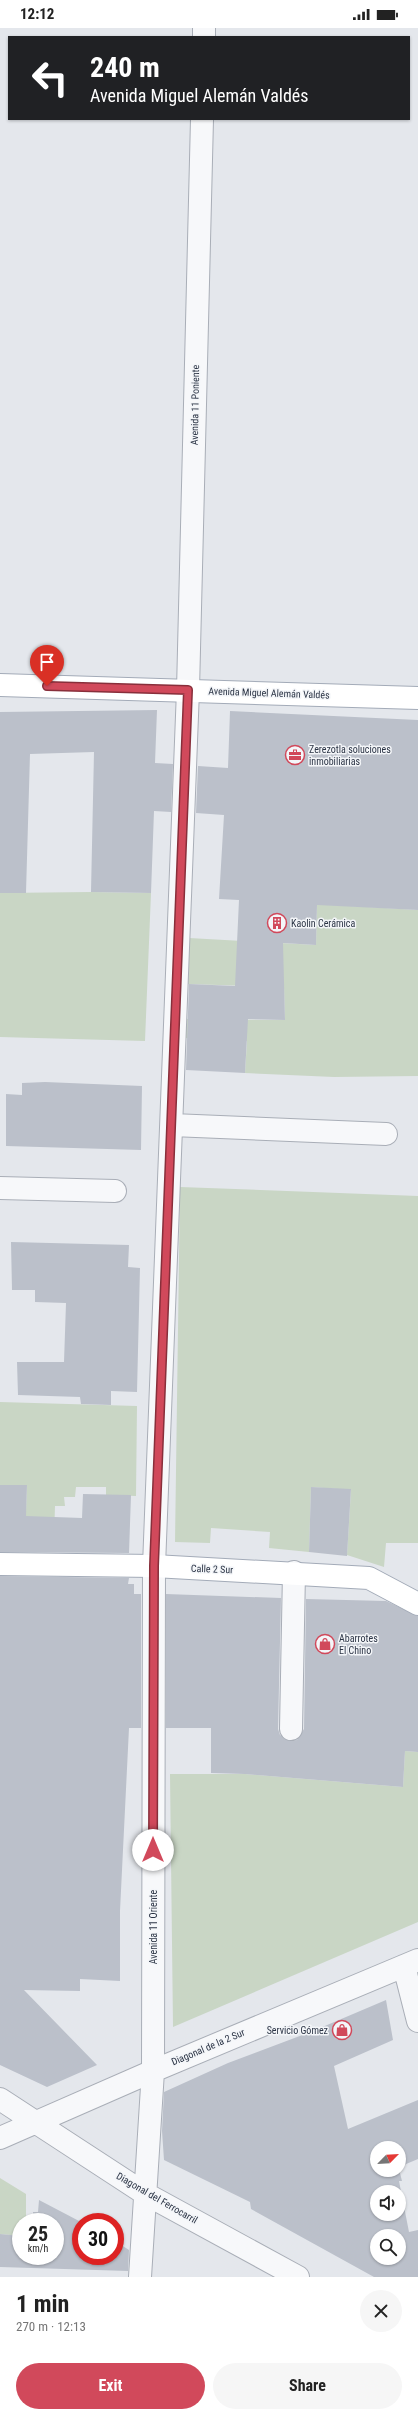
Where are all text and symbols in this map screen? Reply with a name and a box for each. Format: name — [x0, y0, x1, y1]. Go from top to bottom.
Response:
text: 12:12 — [20, 5, 54, 23]
text: 240 m — [90, 51, 160, 84]
icon: left — [24, 52, 76, 104]
text: Avenida Miguel Alemán Valdés — [90, 85, 309, 106]
street label: Avenida 11 Poniente — [189, 364, 201, 445]
pin — [30, 645, 64, 686]
icon: arrive — [36, 651, 58, 673]
street label: Avenida Miguel Alemán Valdés — [208, 685, 330, 701]
office icon: Zerezotla soluciones inmobiliarias — [284, 744, 306, 766]
place label: Zerezotla soluciones inmobiliarias — [309, 744, 391, 767]
building icon: Kaolin Cerámica — [266, 912, 288, 934]
place label: Kaolin Cerámica — [291, 918, 355, 929]
street label: Calle 2 Sur — [191, 1563, 233, 1575]
shop icon: Abarrotes El Chino — [314, 1633, 336, 1655]
place label: Abarrotes El Chino — [339, 1633, 378, 1656]
position arrow — [132, 1829, 174, 1871]
street label: Avenida 11 Oriente — [148, 1890, 159, 1964]
shop icon: Servicio Gómez — [331, 2019, 353, 2041]
place label: Servicio Gómez — [267, 2025, 328, 2036]
street label: Diagonal de la 2 Sur — [170, 2027, 246, 2067]
north arrow — [370, 2141, 406, 2177]
map controls — [370, 2141, 406, 2265]
street label: Diagonal del Ferrocarril — [115, 2170, 199, 2226]
button: sound — [370, 2185, 406, 2221]
speed limit sign: 30 — [72, 2213, 124, 2265]
text: 25 — [28, 2222, 48, 2246]
button: search — [370, 2229, 406, 2265]
text: km/h — [28, 2243, 48, 2254]
text: 1 min — [16, 2290, 69, 2318]
button: close — [360, 2290, 402, 2332]
text: 270 m · 12:13 — [16, 2319, 86, 2334]
button: Exit — [16, 2363, 205, 2409]
button: Share — [213, 2363, 402, 2409]

